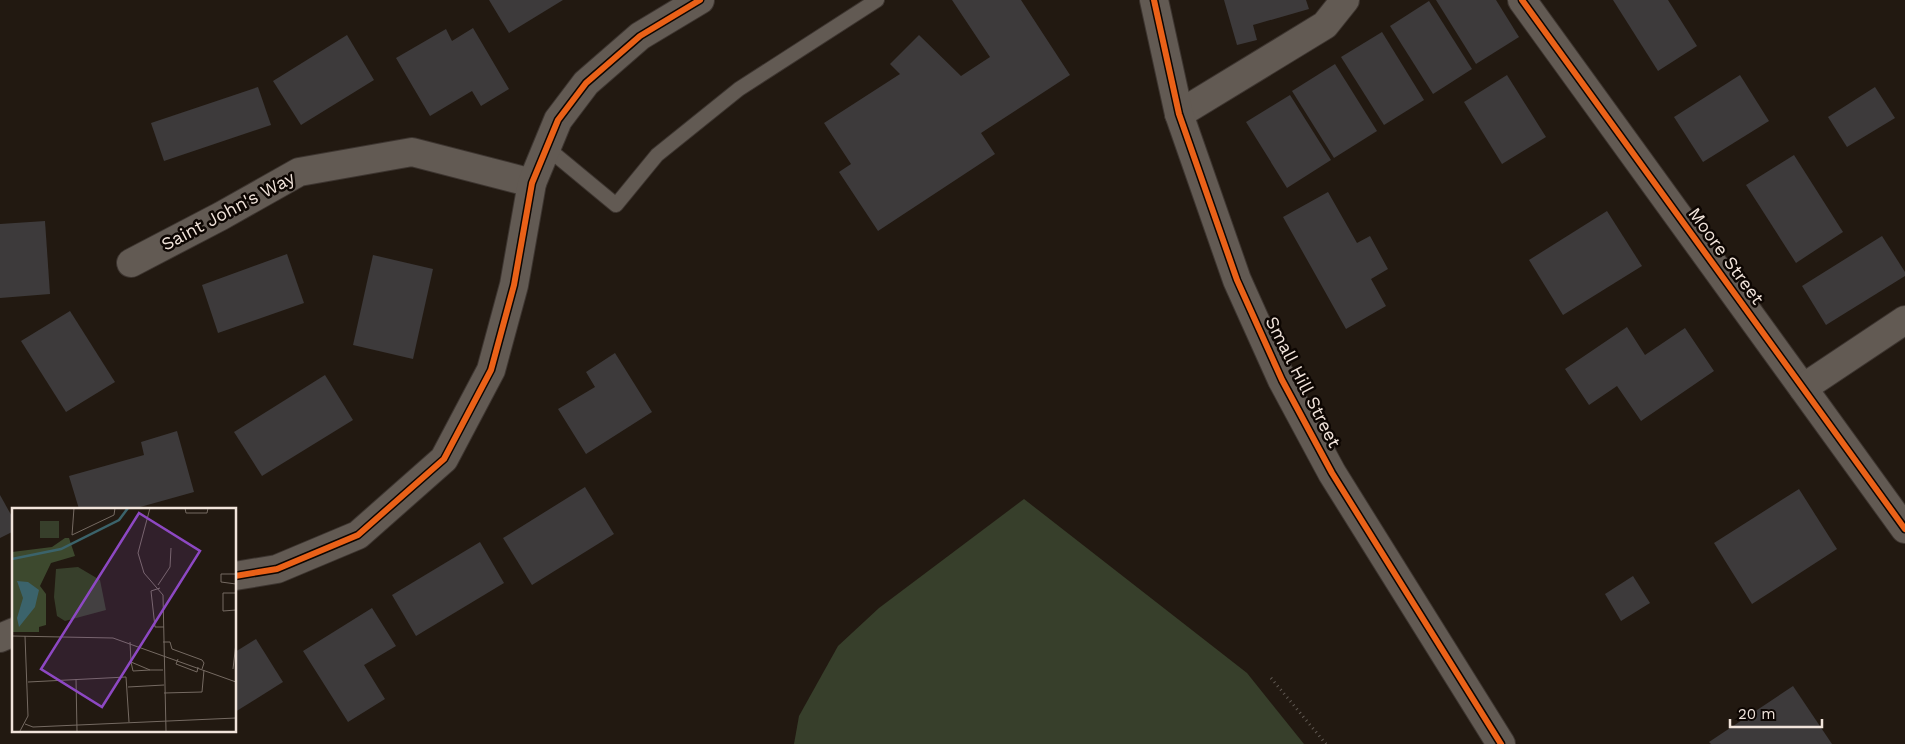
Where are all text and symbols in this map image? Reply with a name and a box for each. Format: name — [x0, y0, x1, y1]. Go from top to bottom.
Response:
street label: Saint John's Way — [157, 166, 299, 255]
street label: Moore Street — [1684, 203, 1769, 309]
street label: Small Hill Street — [1261, 313, 1346, 451]
inset map — [12, 508, 236, 732]
scale bar — [1730, 696, 1822, 728]
text: 20 m — [1738, 705, 1776, 723]

